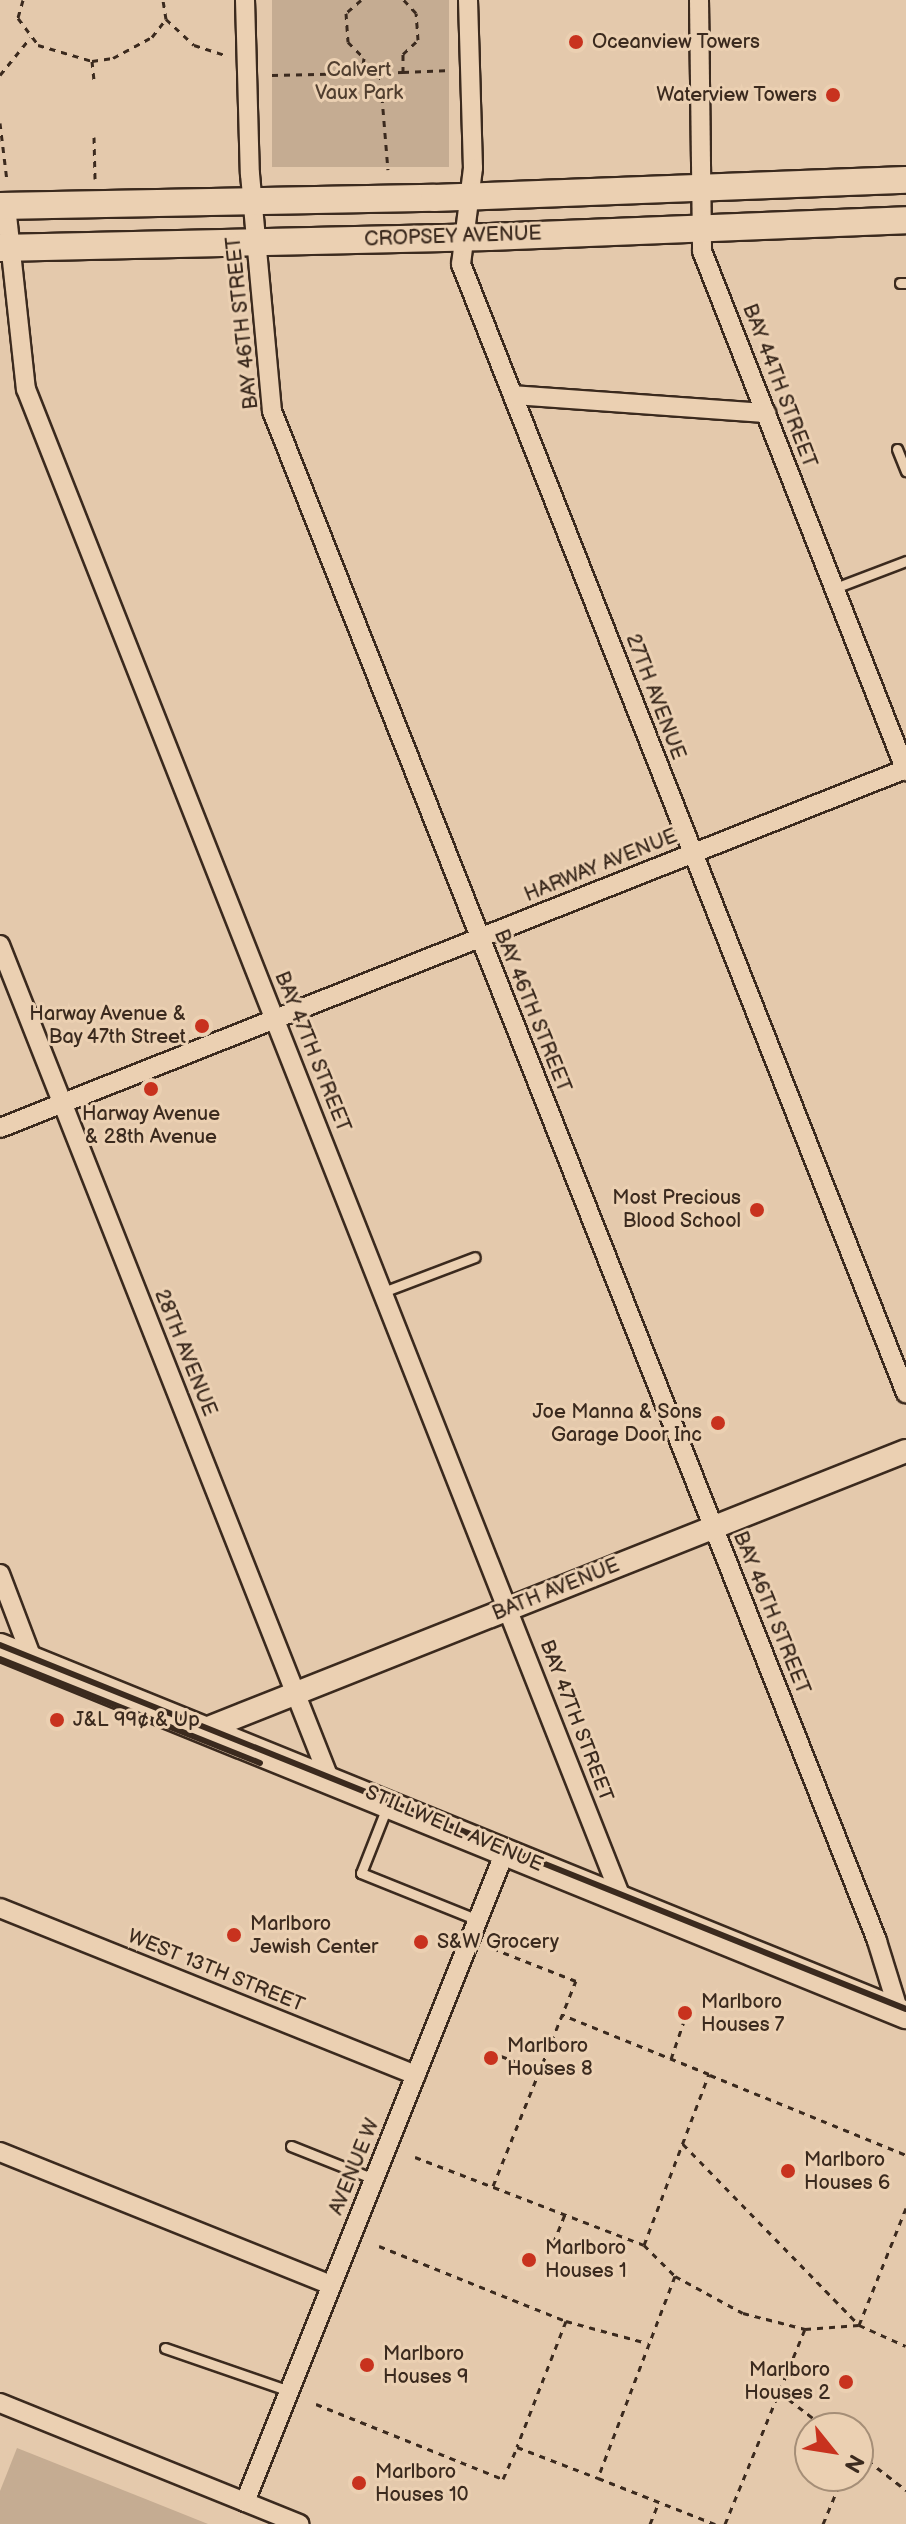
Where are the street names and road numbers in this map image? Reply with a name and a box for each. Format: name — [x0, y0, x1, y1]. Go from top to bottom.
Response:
street label: CROPSEY AVENUE — [364, 222, 542, 252]
street label: BAY 46TH STREET — [222, 235, 264, 411]
street label: BAY 44TH STREET — [737, 301, 821, 471]
street label: 27TH AVENUE — [620, 631, 690, 763]
street label: HARWAY AVENUE — [521, 824, 681, 908]
street label: BAY 46TH STREET — [488, 926, 576, 1096]
street label: BAY 47TH STREET — [269, 968, 355, 1136]
street label: 28TH AVENUE — [149, 1286, 221, 1420]
street label: BAY 46TH STREET — [727, 1528, 815, 1698]
street label: BATH AVENUE — [489, 1554, 623, 1626]
street label: BAY 47TH STREET — [534, 1637, 618, 1805]
street label: STILLWELL AVENUE — [362, 1781, 546, 1877]
street label: WEST 13TH STREET — [124, 1924, 308, 2018]
street label: AVENUE W — [325, 2115, 385, 2219]

